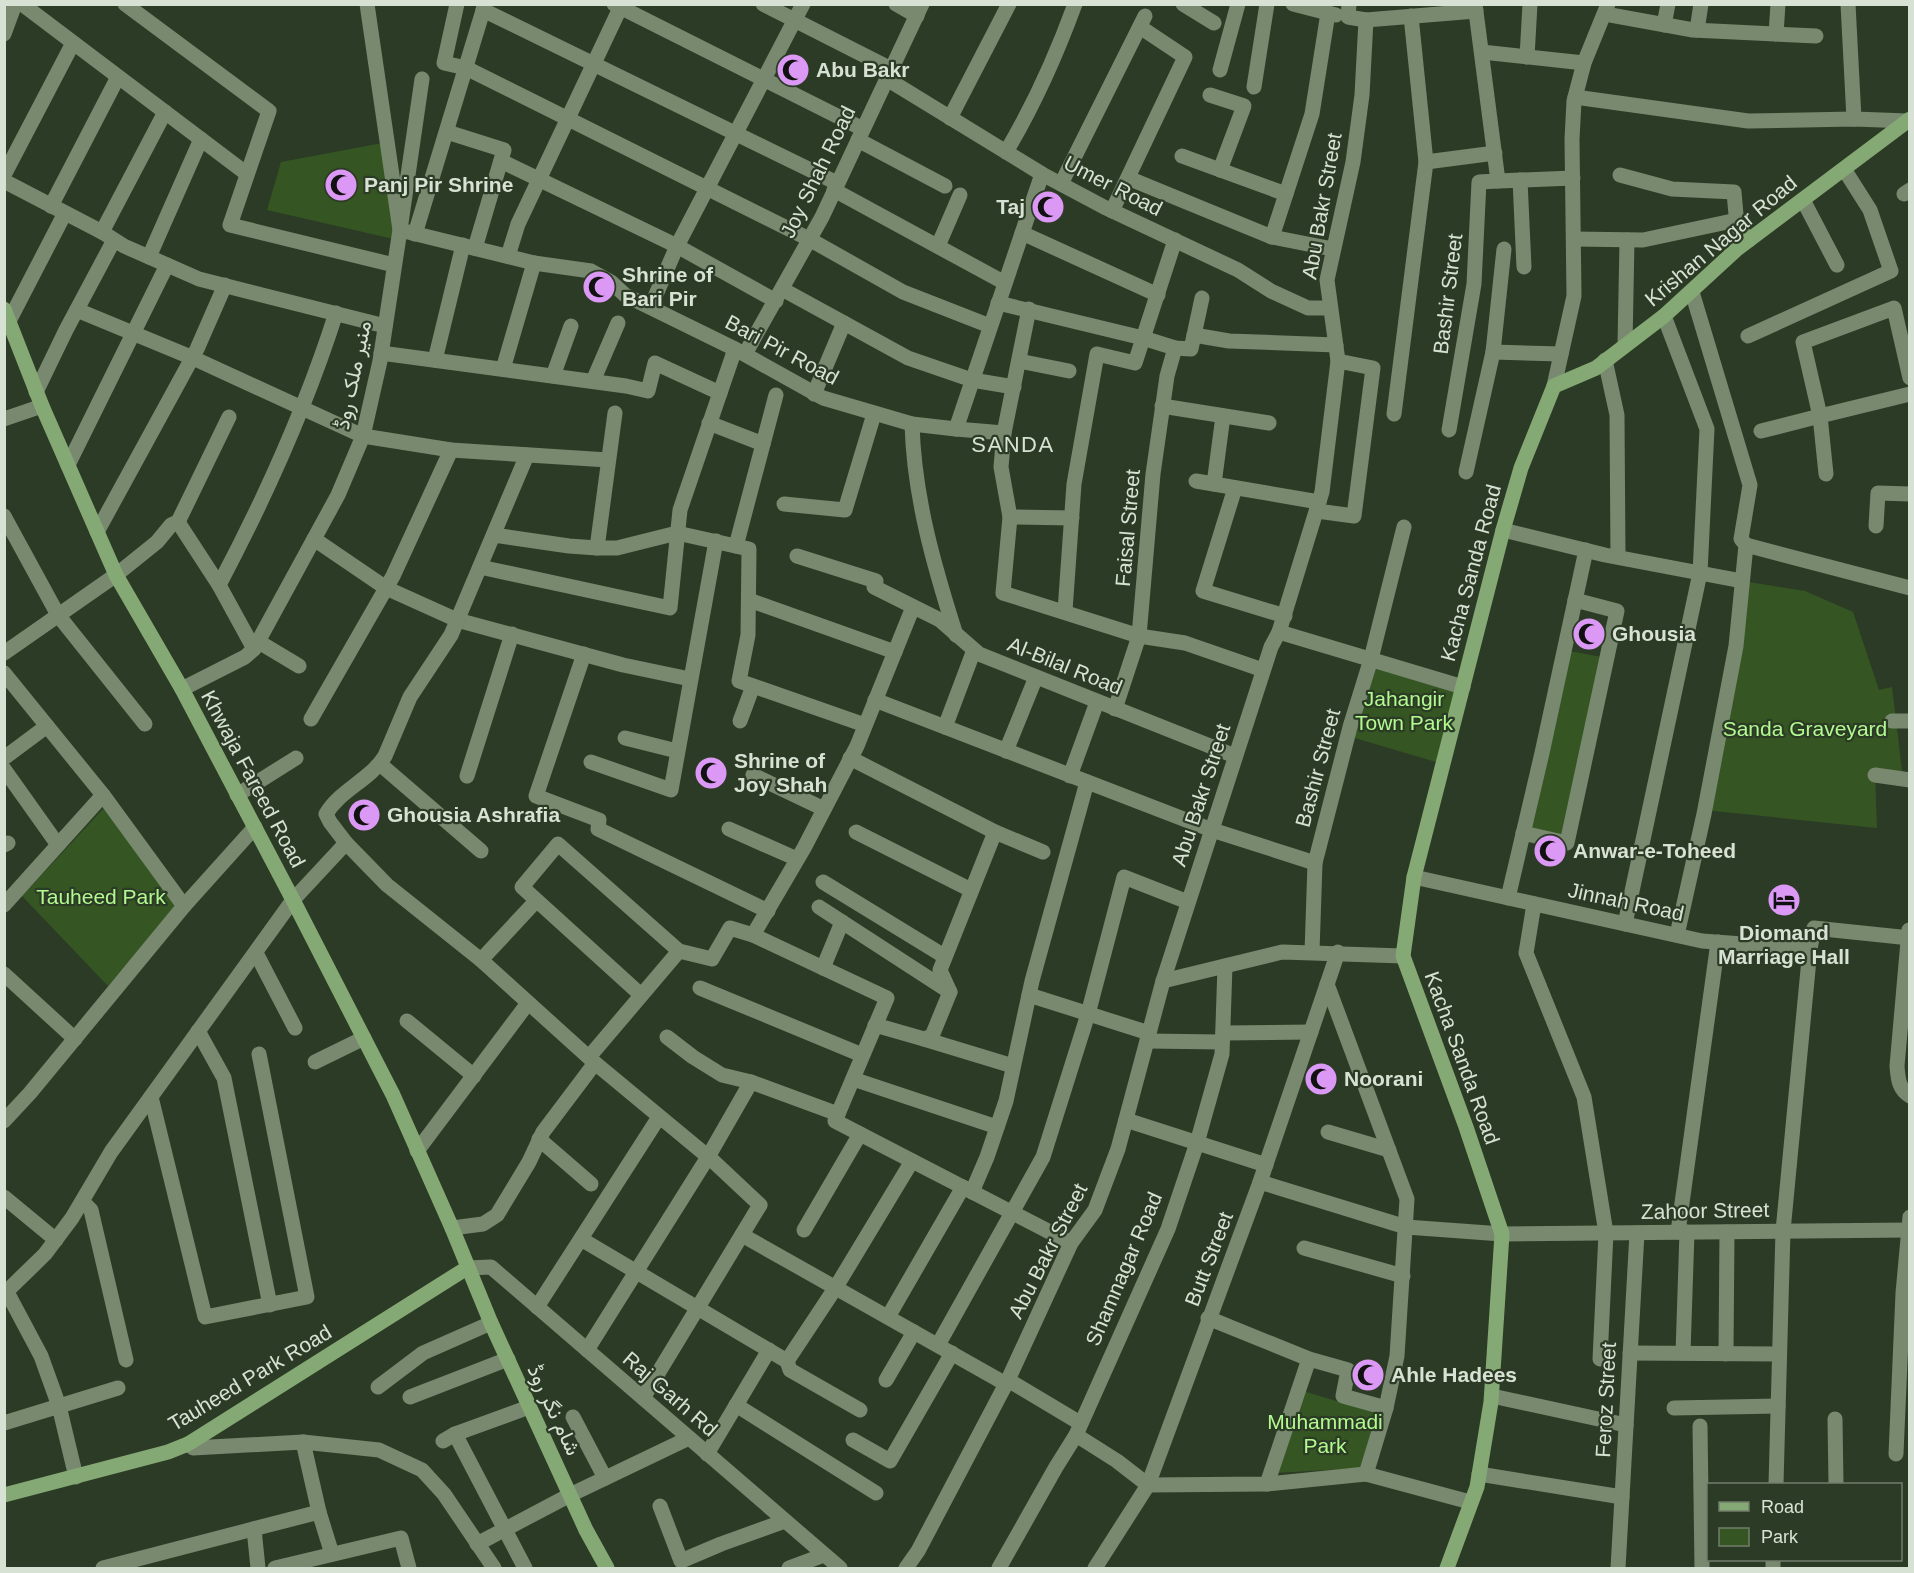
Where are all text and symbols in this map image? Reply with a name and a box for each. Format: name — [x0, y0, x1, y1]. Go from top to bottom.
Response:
mosque icon: Abu Bakr — [775, 52, 811, 88]
place label: Abu Bakr — [816, 58, 909, 81]
street label: Joy Shah Road — [776, 102, 859, 241]
street label: Abu Bakr Street — [1297, 131, 1346, 281]
street label: Umer Road — [1060, 151, 1166, 220]
mosque icon: Panj Pir Shrine — [323, 167, 359, 203]
street label: Krishan Nagar Road — [1640, 171, 1801, 311]
place label: Panj Pir Shrine — [364, 173, 513, 196]
mosque icon: Taj — [1030, 189, 1066, 225]
place label: Taj — [996, 195, 1025, 218]
street label: Bashir Street — [1429, 232, 1466, 356]
place label: Shrine of Bari Pir — [622, 263, 714, 310]
mosque icon: Shrine of Bari Pir — [581, 269, 617, 305]
street label: Bari Pir Road — [722, 310, 843, 389]
street label: منیر ملک روڈ — [330, 319, 377, 432]
district label: SANDA — [971, 432, 1055, 457]
street label: Faisal Street — [1111, 468, 1144, 588]
street label: Kacha Sanda Road — [1436, 482, 1505, 664]
mosque icon: Ghousia — [1571, 616, 1607, 652]
place label: Ghousia — [1612, 622, 1696, 645]
street label: Al-Bilal Road — [1005, 632, 1126, 699]
street label: Khwaja Fareed Road — [197, 686, 310, 871]
park label: Jahangir Town Park — [1355, 687, 1454, 734]
street label: Bashir Street — [1291, 706, 1344, 829]
park label: Sanda Graveyard — [1723, 717, 1887, 740]
street label: Abu Bakr Street — [1167, 721, 1234, 869]
place label: Shrine of Joy Shah — [734, 749, 827, 796]
mosque icon: Shrine of Joy Shah — [693, 755, 729, 791]
mosque icon: Ghousia Ashrafia — [346, 797, 382, 833]
place label: Ghousia Ashrafia — [387, 803, 560, 826]
mosque icon: Anwar-e-Toheed — [1532, 833, 1568, 869]
place label: Anwar-e-Toheed — [1573, 839, 1736, 862]
street label: Jinnah Road — [1566, 878, 1686, 925]
hotel icon: Diomand Marriage Hall — [1766, 882, 1802, 918]
park label: Tauheed Park — [36, 885, 166, 908]
place label: Diomand Marriage Hall — [1718, 921, 1850, 968]
street label: Kacha Sanda Road — [1421, 968, 1504, 1147]
mosque icon: Noorani — [1303, 1061, 1339, 1097]
place label: Noorani — [1344, 1067, 1423, 1090]
street label: Abu Bakr Street — [1004, 1179, 1092, 1322]
street label: Shamnagar Road — [1081, 1189, 1166, 1349]
street label: Zahoor Street — [1641, 1198, 1770, 1223]
street label: Butt Street — [1180, 1208, 1237, 1309]
street label: Tauheed Park Road — [164, 1320, 335, 1435]
street label: Feroz Street — [1591, 1342, 1620, 1458]
street label: Raj Garh Rd — [619, 1347, 722, 1441]
mosque icon: Ahle Hadees — [1350, 1357, 1386, 1393]
street label: شام نگر روڈ — [521, 1361, 585, 1460]
place label: Ahle Hadees — [1391, 1363, 1517, 1386]
park label: Muhammadi Park — [1267, 1410, 1383, 1457]
legend — [1707, 1483, 1902, 1561]
text: Road — [1761, 1497, 1804, 1517]
text: Park — [1761, 1527, 1799, 1547]

